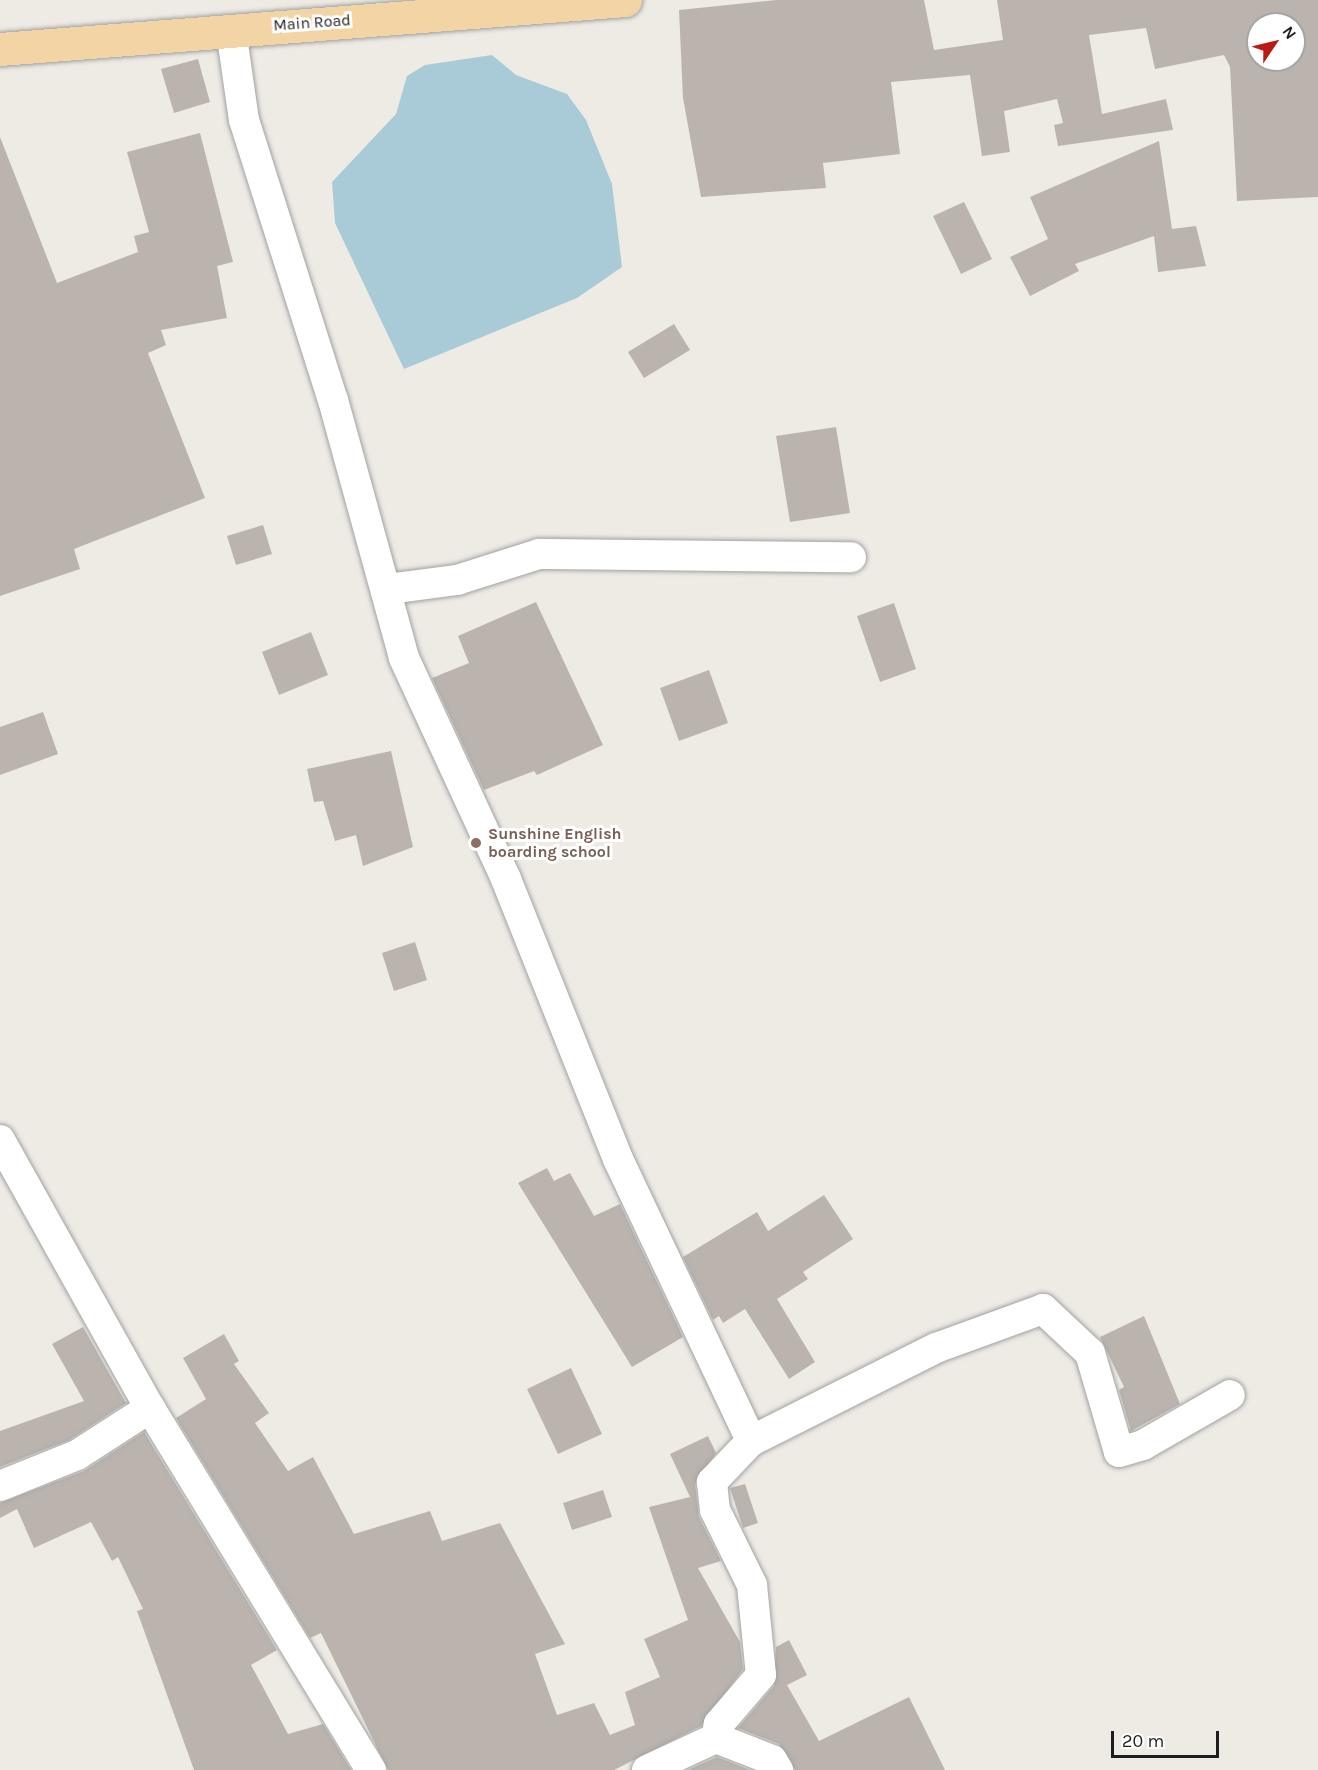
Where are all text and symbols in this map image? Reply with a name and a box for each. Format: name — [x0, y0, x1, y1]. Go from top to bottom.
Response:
street label: Main Road — [273, 11, 351, 35]
north arrow — [1246, 12, 1306, 72]
text: N — [1278, 22, 1301, 43]
place label: Sunshine English boarding school — [488, 824, 622, 862]
marker: Sunshine English boarding school — [469, 836, 483, 850]
scale bar — [1114, 1719, 1222, 1757]
text: 20 m — [1122, 1730, 1164, 1752]

